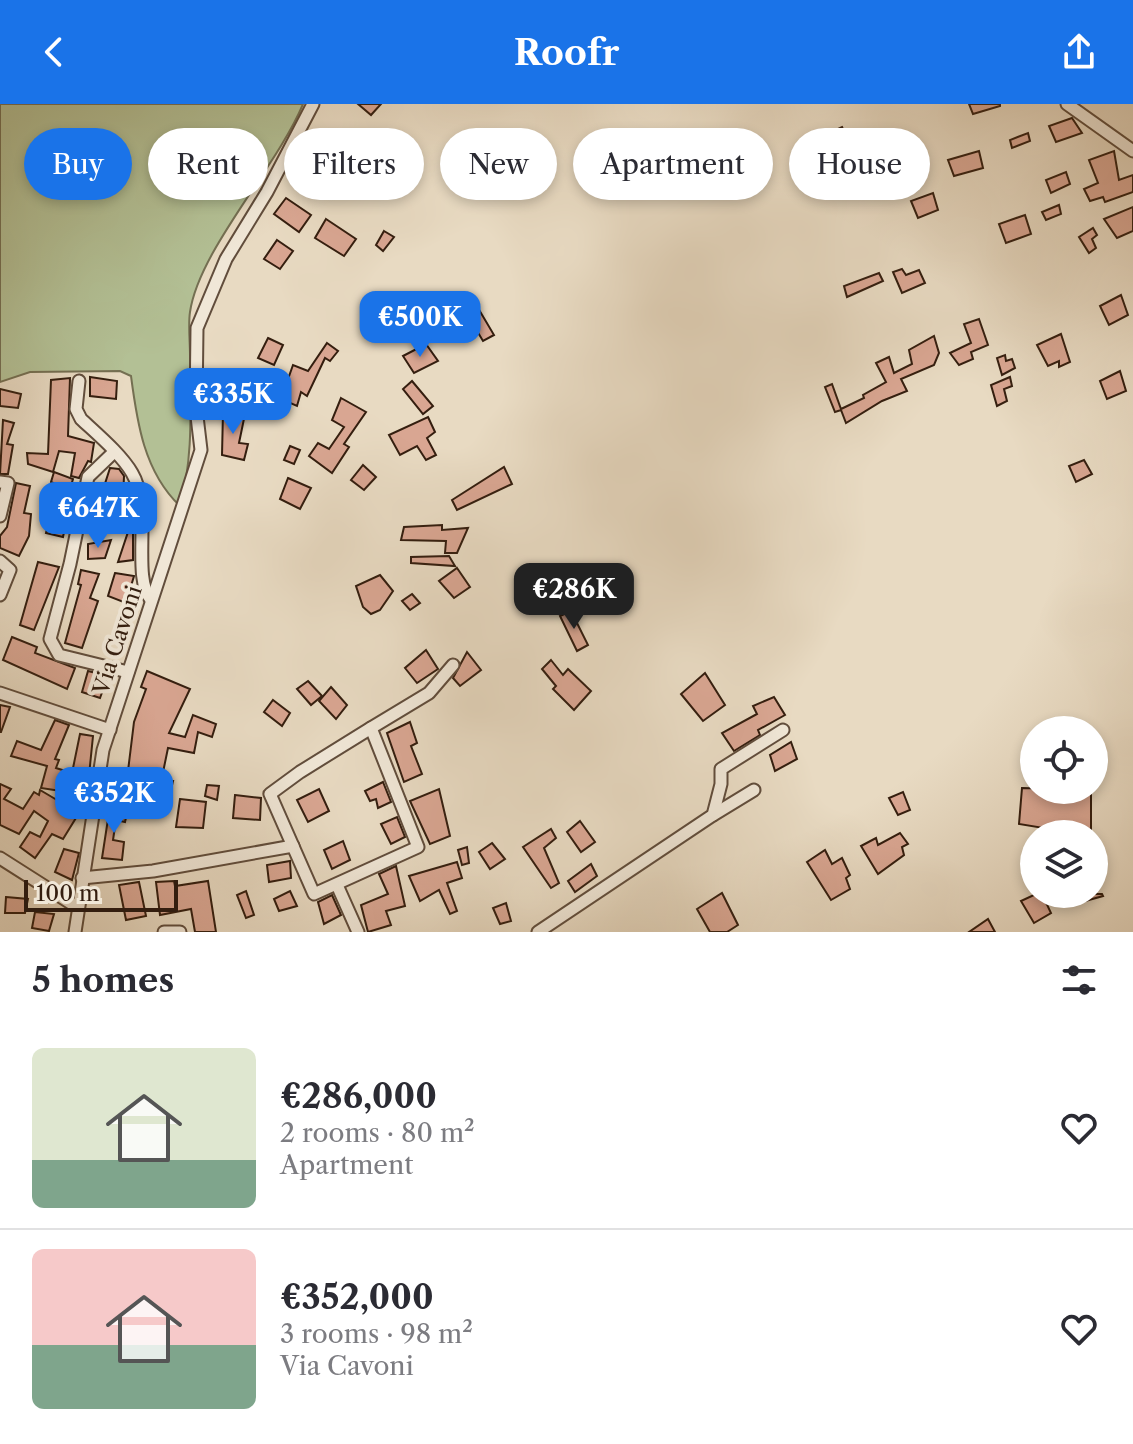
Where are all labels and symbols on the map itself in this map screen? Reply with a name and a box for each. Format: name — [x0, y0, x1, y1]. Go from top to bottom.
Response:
pin: €500K — [364, 291, 476, 359]
pin: €335K — [177, 368, 289, 436]
pin: €647K — [42, 482, 154, 550]
pin: €286K — [518, 563, 630, 631]
street label: Via Cavoni — [87, 582, 148, 699]
pin: €352K — [58, 767, 170, 835]
scale bar — [24, 876, 178, 912]

